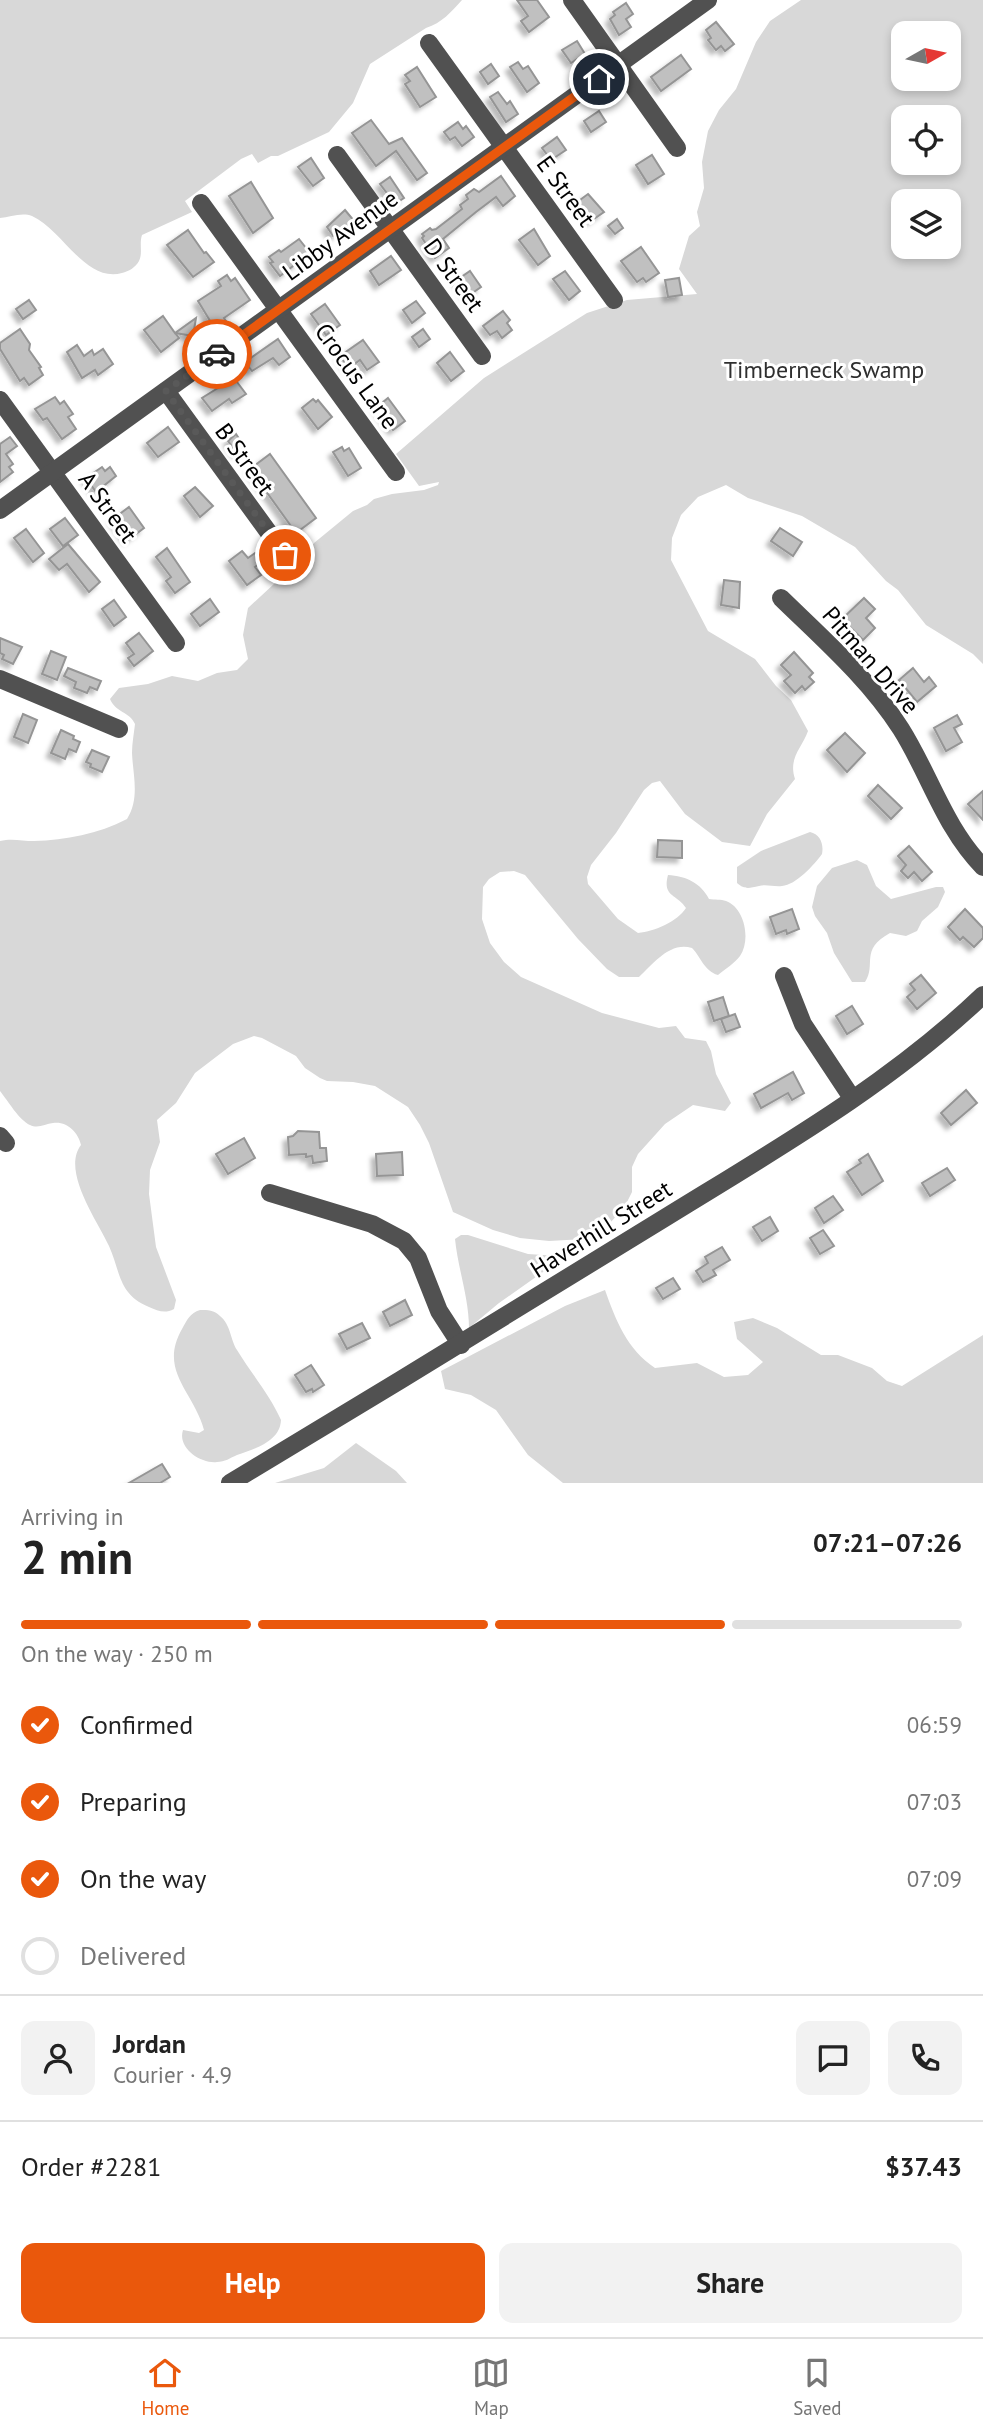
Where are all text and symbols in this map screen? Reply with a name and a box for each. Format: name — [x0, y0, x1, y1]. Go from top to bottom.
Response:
north arrow — [891, 21, 961, 91]
map controls — [891, 21, 961, 259]
pin — [569, 49, 629, 109]
icon: home — [580, 60, 618, 98]
button: locate — [891, 105, 961, 175]
street label: E Street — [530, 149, 602, 233]
street label: Libby Avenue — [276, 183, 404, 287]
button: layers — [891, 189, 961, 259]
street label: D Street — [417, 232, 491, 318]
street label: Crocus Lane — [308, 317, 406, 435]
courier — [182, 319, 252, 389]
icon: car — [198, 335, 236, 373]
park label: Timberneck Swamp — [724, 354, 924, 385]
street label: B Street — [208, 417, 282, 501]
street label: A Street — [72, 465, 144, 549]
pin — [255, 525, 315, 585]
icon: bag — [266, 536, 304, 574]
street label: Pitman Drive — [816, 600, 926, 720]
street label: Haverhill Street — [525, 1173, 677, 1285]
text: Arriving in — [21, 1502, 123, 1531]
text: 07:21–07:26 — [813, 1526, 962, 1559]
text: 2 min — [21, 1527, 133, 1587]
text: On the way · 250 m — [21, 1639, 213, 1668]
icon: check — [21, 1706, 59, 1744]
text: Confirmed — [80, 1708, 193, 1741]
text: 06:59 — [907, 1710, 962, 1739]
icon: check — [21, 1783, 59, 1821]
text: Preparing — [80, 1785, 187, 1818]
text: 07:03 — [907, 1787, 962, 1816]
icon: check — [21, 1860, 59, 1898]
text: On the way — [80, 1862, 206, 1895]
text: 07:09 — [907, 1864, 962, 1893]
text: Delivered — [80, 1939, 186, 1972]
button: person — [21, 2021, 95, 2095]
button: chat — [796, 2021, 870, 2095]
button: phone — [888, 2021, 962, 2095]
text: Jordan — [113, 2027, 186, 2060]
text: Courier · 4.9 — [113, 2060, 232, 2089]
text: Order #2281 — [21, 2150, 161, 2183]
text: $37.43 — [885, 2150, 962, 2183]
button: Help — [21, 2243, 485, 2323]
button: Share — [499, 2243, 962, 2323]
tab: Home — [141, 2354, 189, 2420]
tab: Map — [472, 2354, 510, 2420]
tab: Saved — [793, 2354, 842, 2420]

